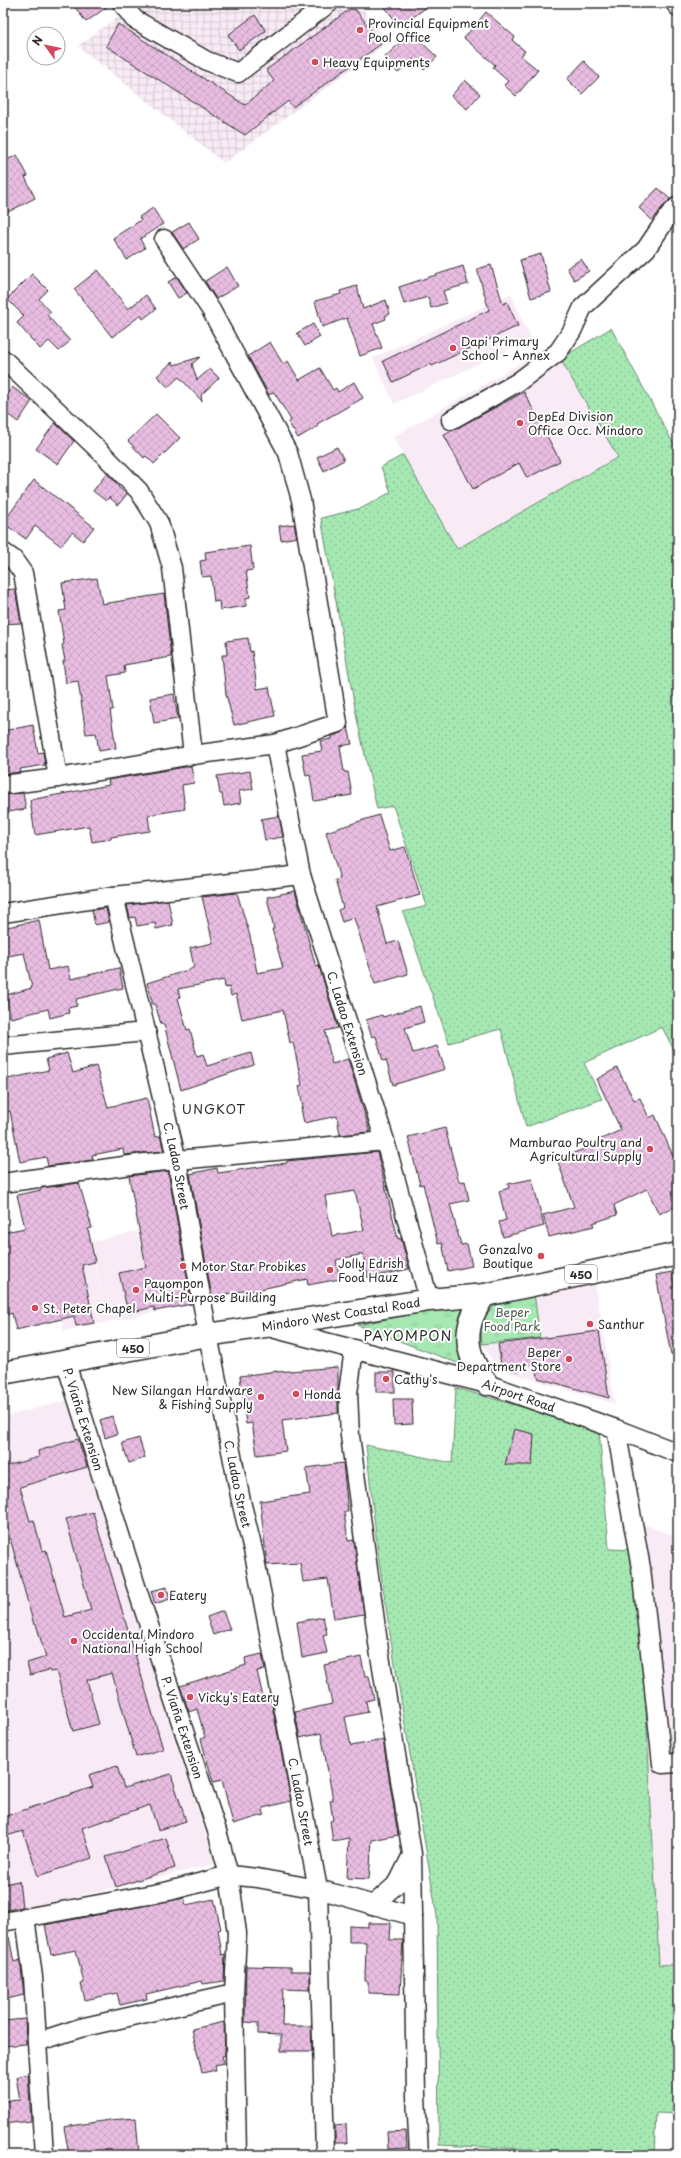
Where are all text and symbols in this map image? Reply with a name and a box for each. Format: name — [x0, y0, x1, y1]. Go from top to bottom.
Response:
place label: Provincial Equipment Pool Office — [368, 14, 489, 46]
marker: Provincial Equipment Pool Office — [355, 25, 365, 35]
north arrow — [26, 26, 66, 66]
text: N — [28, 32, 47, 49]
place label: Heavy Equipments — [323, 53, 430, 71]
marker: Heavy Equipments — [310, 57, 320, 67]
place label: Dapi Primary School – Annex — [461, 332, 550, 364]
marker: Dapi Primary School – Annex — [448, 343, 458, 353]
place label: DepEd Division Office Occ. Mindoro — [528, 407, 644, 439]
marker: DepEd Division Office Occ. Mindoro — [515, 418, 525, 428]
street label: C. Ladao Extension — [323, 969, 373, 1078]
district label: UNGKOT — [182, 1099, 246, 1118]
street label: C. Ladao Street — [159, 1120, 195, 1211]
place label: Mamburao Poultry and Agricultural Supply — [509, 1133, 642, 1165]
marker: Mamburao Poultry and Agricultural Supply — [645, 1144, 655, 1154]
place label: Gonzalvo Boutique — [478, 1240, 533, 1272]
marker: Gonzalvo Boutique — [536, 1251, 546, 1261]
place label: Jolly Edrish Food Hauz — [338, 1254, 404, 1286]
place label: Motor Star Probikes — [191, 1257, 307, 1275]
marker: Motor Star Probikes — [178, 1261, 188, 1271]
marker: Jolly Edrish Food Hauz — [325, 1265, 335, 1275]
road number: 450 — [565, 1265, 597, 1283]
place label: Payompon Multi-Purpose Building — [144, 1274, 276, 1306]
marker: Payompon Multi-Purpose Building — [131, 1285, 141, 1295]
street label: Mindoro West Coastal Road — [260, 1293, 421, 1335]
place label: St. Peter Chapel — [43, 1299, 135, 1317]
marker: St. Peter Chapel — [30, 1303, 40, 1313]
park label: Beper Food Park — [484, 1303, 540, 1335]
place label: Santhur — [598, 1315, 645, 1333]
marker: Santhur — [585, 1319, 595, 1329]
district label: PAYOMPON — [363, 1325, 453, 1346]
road number: 450 — [117, 1339, 149, 1357]
place label: Beper Department Store — [457, 1343, 562, 1375]
marker: Beper Department Store — [564, 1354, 574, 1364]
street label: P. Viaña Extension — [59, 1365, 108, 1473]
place label: Cathy's — [394, 1370, 438, 1388]
marker: Cathy's — [381, 1374, 391, 1384]
street label: Airport Road — [480, 1374, 558, 1416]
place label: New Silangan Hardware & Fishing Supply — [112, 1381, 253, 1413]
place label: Honda — [304, 1385, 342, 1403]
marker: Honda — [291, 1389, 301, 1399]
marker: New Silangan Hardware & Fishing Supply — [256, 1392, 266, 1402]
street label: C. Ladao Street — [220, 1438, 256, 1530]
place label: Eatery — [169, 1586, 207, 1604]
marker: Eatery — [156, 1590, 166, 1600]
place label: Occidental Mindoro National High School — [82, 1625, 203, 1657]
marker: Occidental Mindoro National High School — [69, 1636, 79, 1646]
street label: P. Viaña Extension — [157, 1674, 208, 1781]
place label: Vicky's Eatery — [198, 1688, 279, 1706]
marker: Vicky's Eatery — [185, 1692, 195, 1702]
street label: C. Ladao Street — [284, 1756, 319, 1847]

